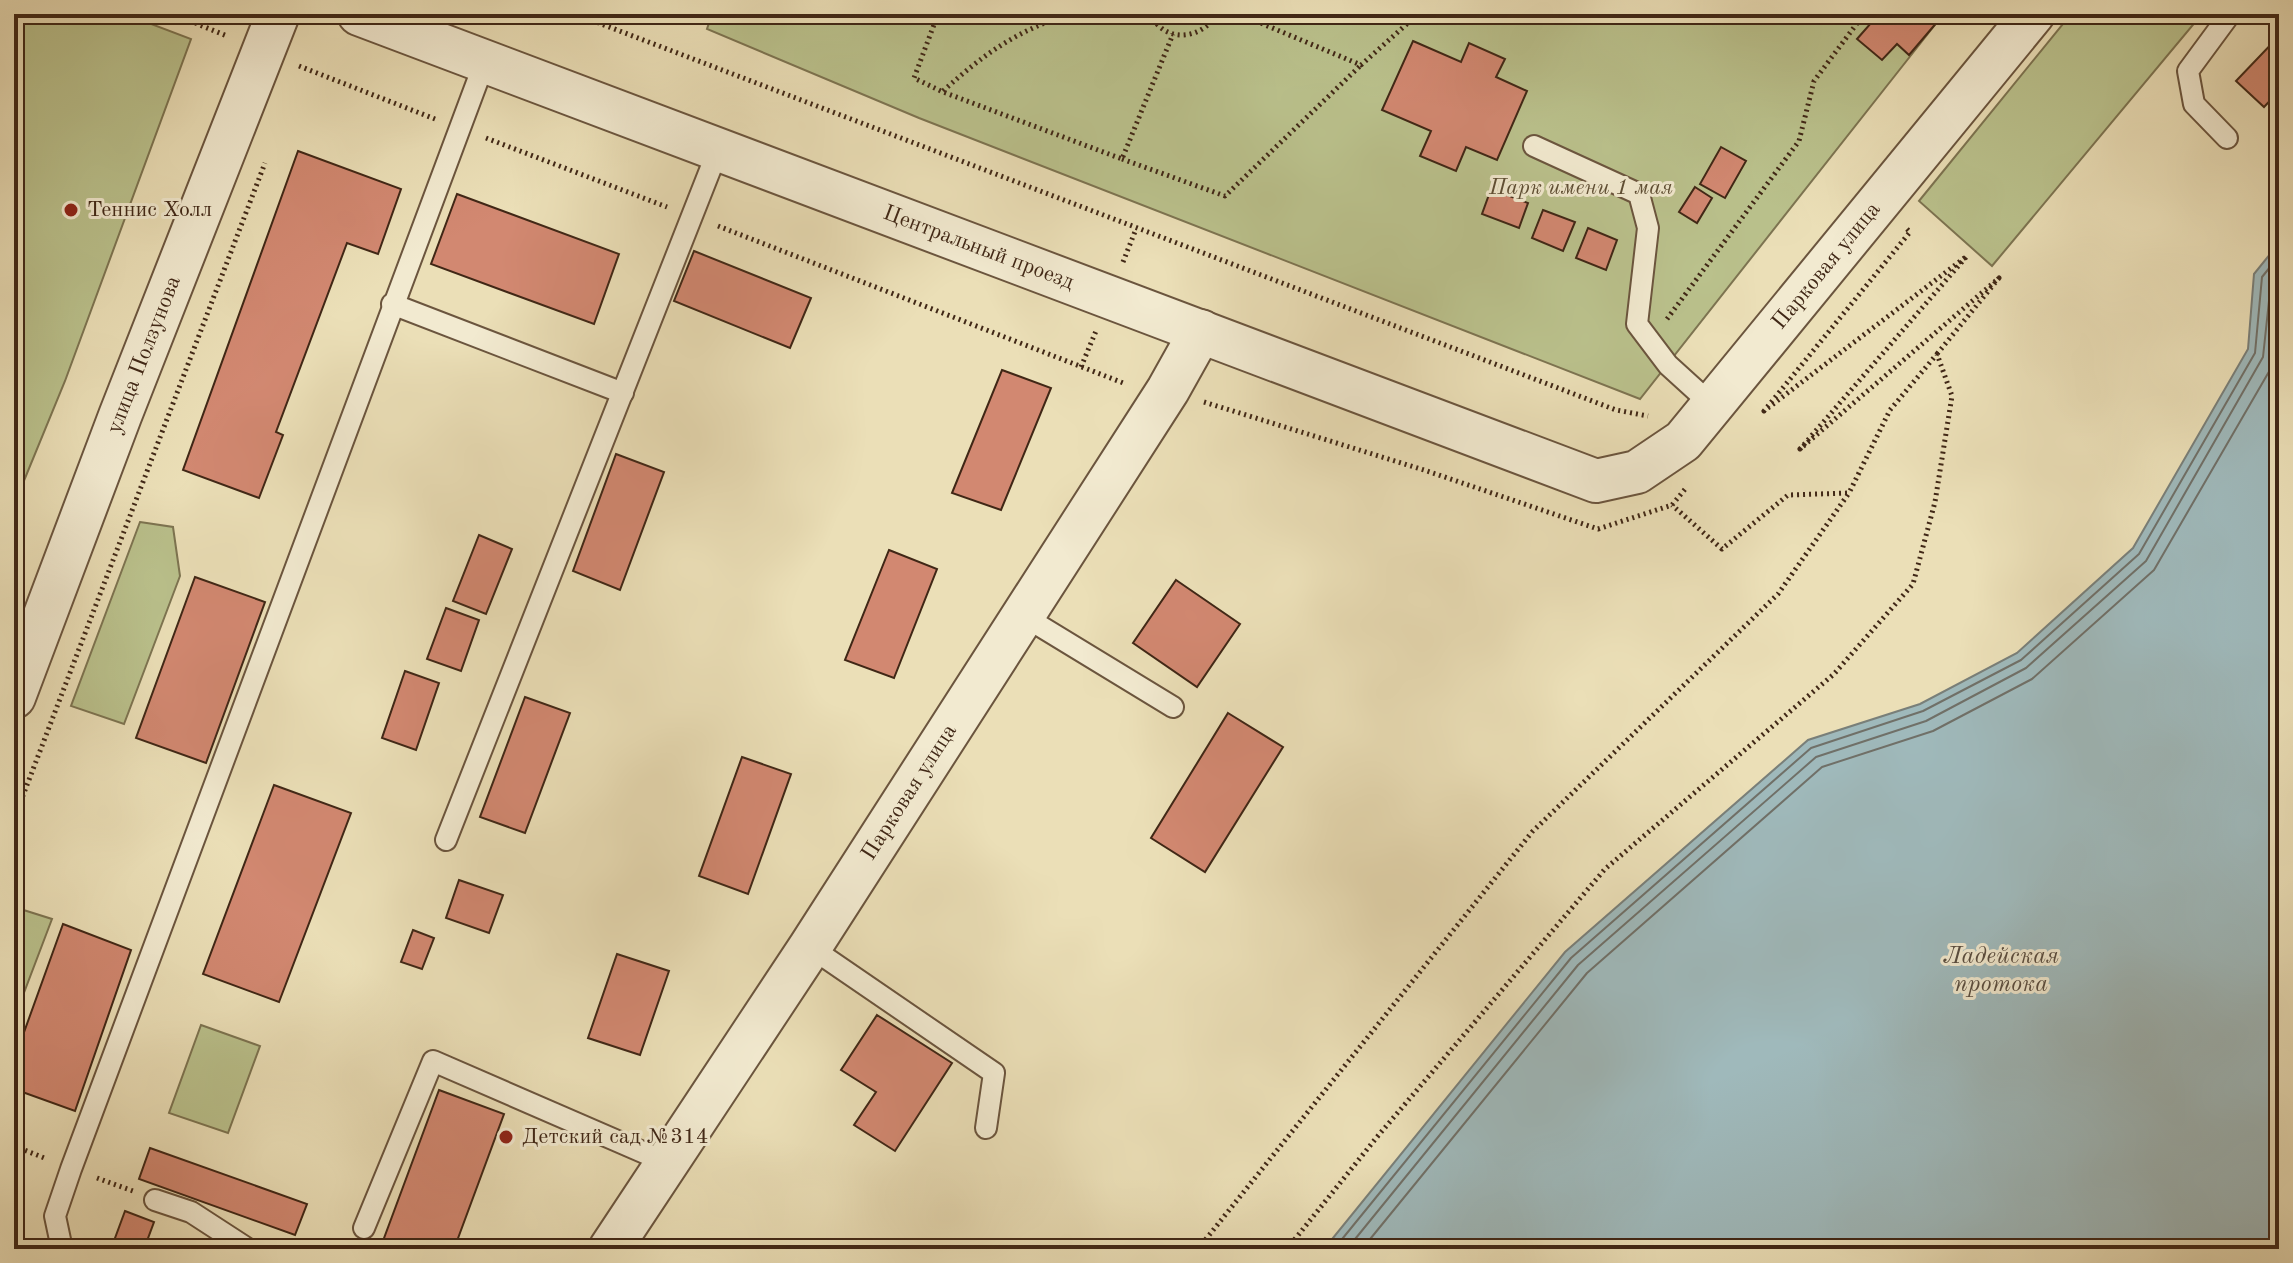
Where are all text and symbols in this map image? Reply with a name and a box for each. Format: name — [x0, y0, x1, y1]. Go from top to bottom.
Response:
park label: Парк имени 1 мая — [1488, 177, 1673, 199]
street label: Парковая улица — [1768, 198, 1885, 334]
place label: Теннис Холл — [87, 199, 212, 221]
marker: Теннис Холл — [62, 201, 80, 219]
street label: Центральный проезд — [880, 202, 1077, 294]
street label: улица Ползунова — [103, 273, 185, 437]
street label: Парковая улица — [858, 720, 961, 864]
water label: Ладейская протока — [1943, 945, 2059, 997]
place label: Детский сад №314 — [522, 1126, 708, 1148]
marker: Детский сад №314 — [497, 1128, 515, 1146]

